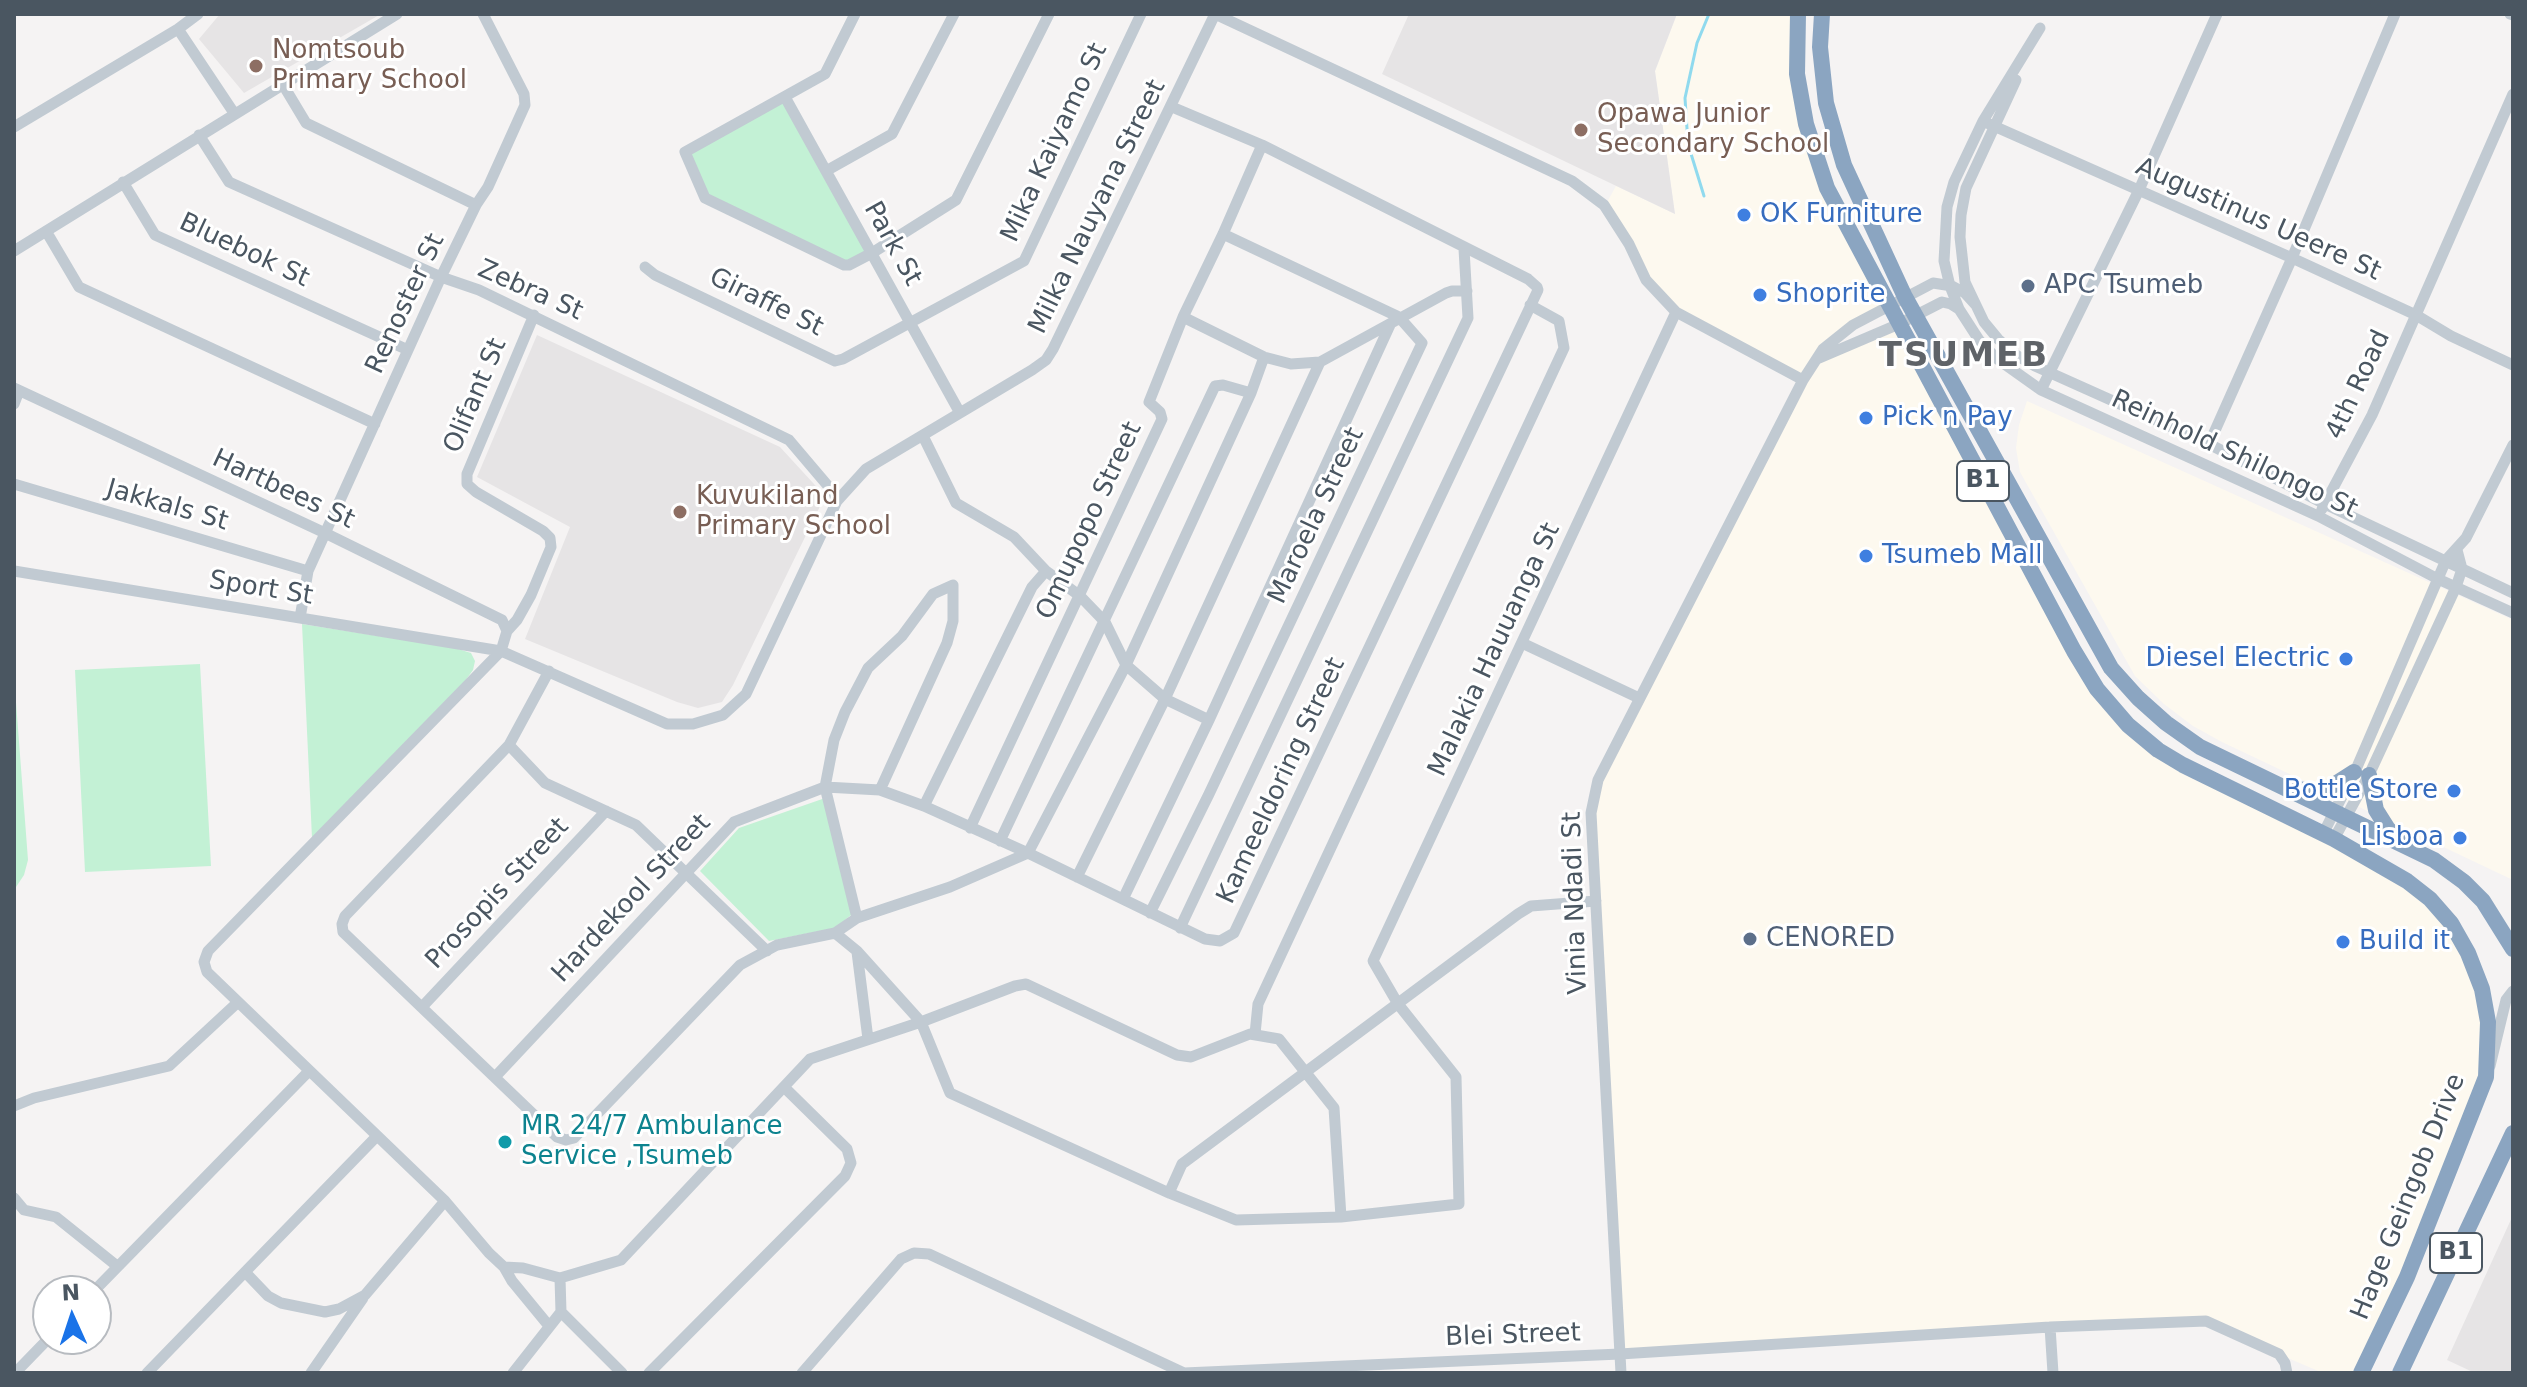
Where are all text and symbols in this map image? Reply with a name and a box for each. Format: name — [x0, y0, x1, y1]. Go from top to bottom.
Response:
place label: Nomtsoub Primary School — [272, 35, 467, 96]
street label: Mika Kaiyamo St — [995, 39, 1115, 247]
marker: Nomtsoub Primary School — [247, 57, 265, 75]
street label: Milka Nauyana Street — [1023, 75, 1173, 339]
place label: Opawa Junior Secondary School — [1597, 99, 1829, 160]
marker: Opawa Junior Secondary School — [1572, 121, 1590, 139]
street label: Augustinus Ueere St — [2131, 152, 2385, 288]
street label: Park St — [856, 197, 928, 291]
place label: OK Furniture — [1760, 199, 1923, 231]
marker: OK Furniture — [1735, 206, 1753, 224]
street label: Bluebok St — [174, 207, 314, 295]
street label: Renoster St — [360, 229, 452, 379]
street label: Zebra St — [473, 254, 587, 328]
street label: Giraffe St — [704, 262, 828, 344]
place label: APC Tsumeb — [2044, 270, 2203, 302]
marker: APC Tsumeb — [2019, 277, 2037, 295]
place label: Shoprite — [1776, 279, 1885, 311]
marker: Shoprite — [1751, 286, 1769, 304]
street label: 4th Road — [2320, 326, 2398, 444]
street label: Olifant St — [438, 334, 514, 458]
district label: TSUMEB — [1879, 337, 2049, 377]
street label: Reinhold Shilongo St — [2106, 384, 2362, 526]
place label: Pick n Pay — [1882, 402, 2013, 434]
marker: Pick n Pay — [1857, 409, 1875, 427]
street label: Omupopo Street — [1031, 417, 1149, 625]
street label: Maroela Street — [1263, 423, 1371, 609]
street label: Hartbees St — [207, 443, 359, 537]
road number: B1 — [1957, 461, 2009, 501]
street label: Jakkals St — [103, 474, 231, 538]
place label: Kuvukiland Primary School — [696, 481, 891, 542]
marker: Kuvukiland Primary School — [671, 503, 689, 521]
street label: Malakia Hauuanga St — [1422, 518, 1568, 782]
place label: Tsumeb Mall — [1882, 540, 2043, 572]
marker: Tsumeb Mall — [1857, 547, 1875, 565]
street label: Sport St — [207, 565, 315, 613]
place label: Diesel Electric — [2145, 643, 2330, 675]
marker: Diesel Electric — [2337, 650, 2355, 668]
street label: Kameeldoring Street — [1211, 653, 1353, 909]
place label: Bottle Store — [2284, 775, 2438, 807]
marker: Bottle Store — [2445, 782, 2463, 800]
street label: Hardekool Street — [546, 808, 718, 990]
street label: Vinia Ndadi St — [1557, 811, 1595, 995]
street label: Prosopis Street — [420, 812, 576, 976]
place label: Lisboa — [2360, 822, 2444, 854]
marker: Lisboa — [2451, 829, 2469, 847]
place label: CENORED — [1766, 923, 1895, 955]
place label: Build it — [2359, 926, 2450, 958]
marker: CENORED — [1741, 930, 1759, 948]
marker: Build it — [2334, 933, 2352, 951]
street label: Hage Geingob Drive — [2345, 1069, 2473, 1325]
place label: MR 24/7 Ambulance Service ,Tsumeb — [521, 1111, 782, 1172]
marker: MR 24/7 Ambulance Service ,Tsumeb — [496, 1133, 514, 1151]
road number: B1 — [2430, 1233, 2482, 1273]
north arrow — [32, 1275, 112, 1355]
text: N — [61, 1280, 81, 1305]
street label: Blei Street — [1445, 1318, 1581, 1354]

